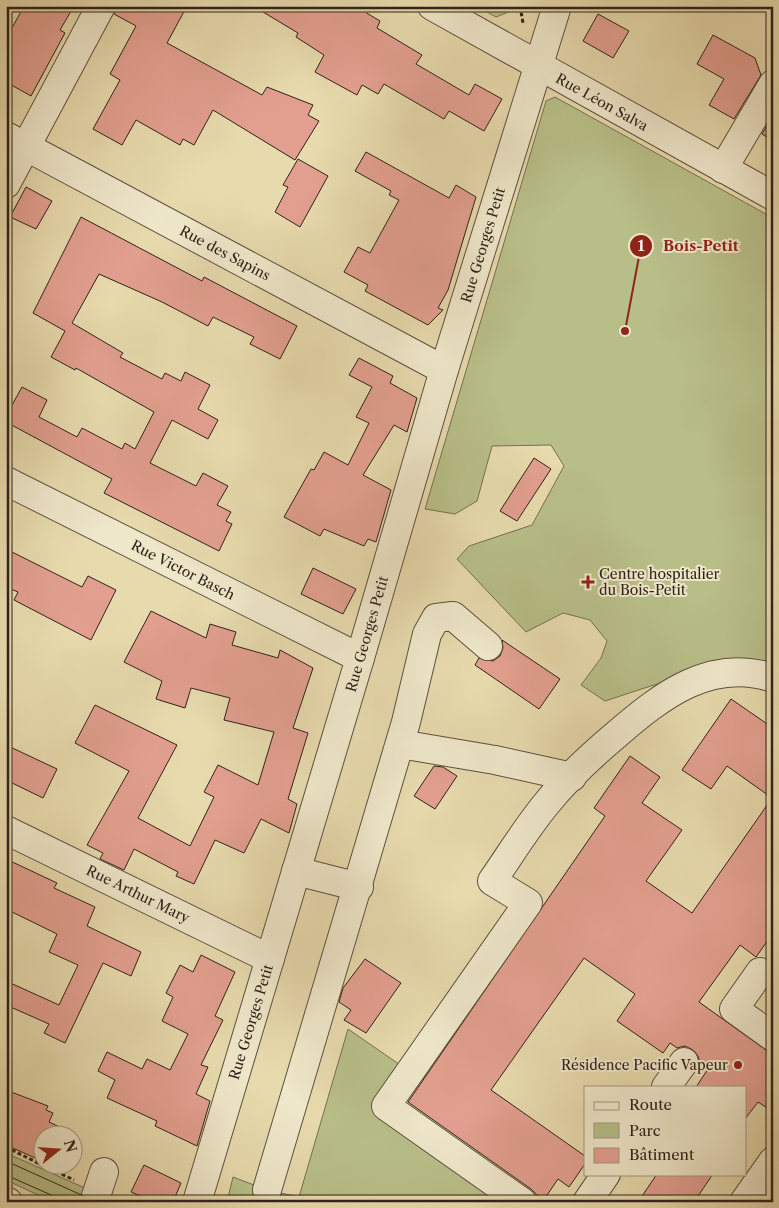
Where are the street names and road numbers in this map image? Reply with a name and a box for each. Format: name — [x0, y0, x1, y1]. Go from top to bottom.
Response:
street label: Rue Léon Salva — [553, 69, 652, 135]
street label: Rue Georges Petit — [457, 185, 509, 305]
street label: Rue des Sapins — [177, 222, 273, 284]
street label: Rue Victor Basch — [128, 536, 238, 604]
street label: Rue Georges Petit — [342, 574, 392, 694]
street label: Rue Arthur Mary — [83, 861, 193, 927]
street label: Rue Georges Petit — [225, 962, 277, 1082]

